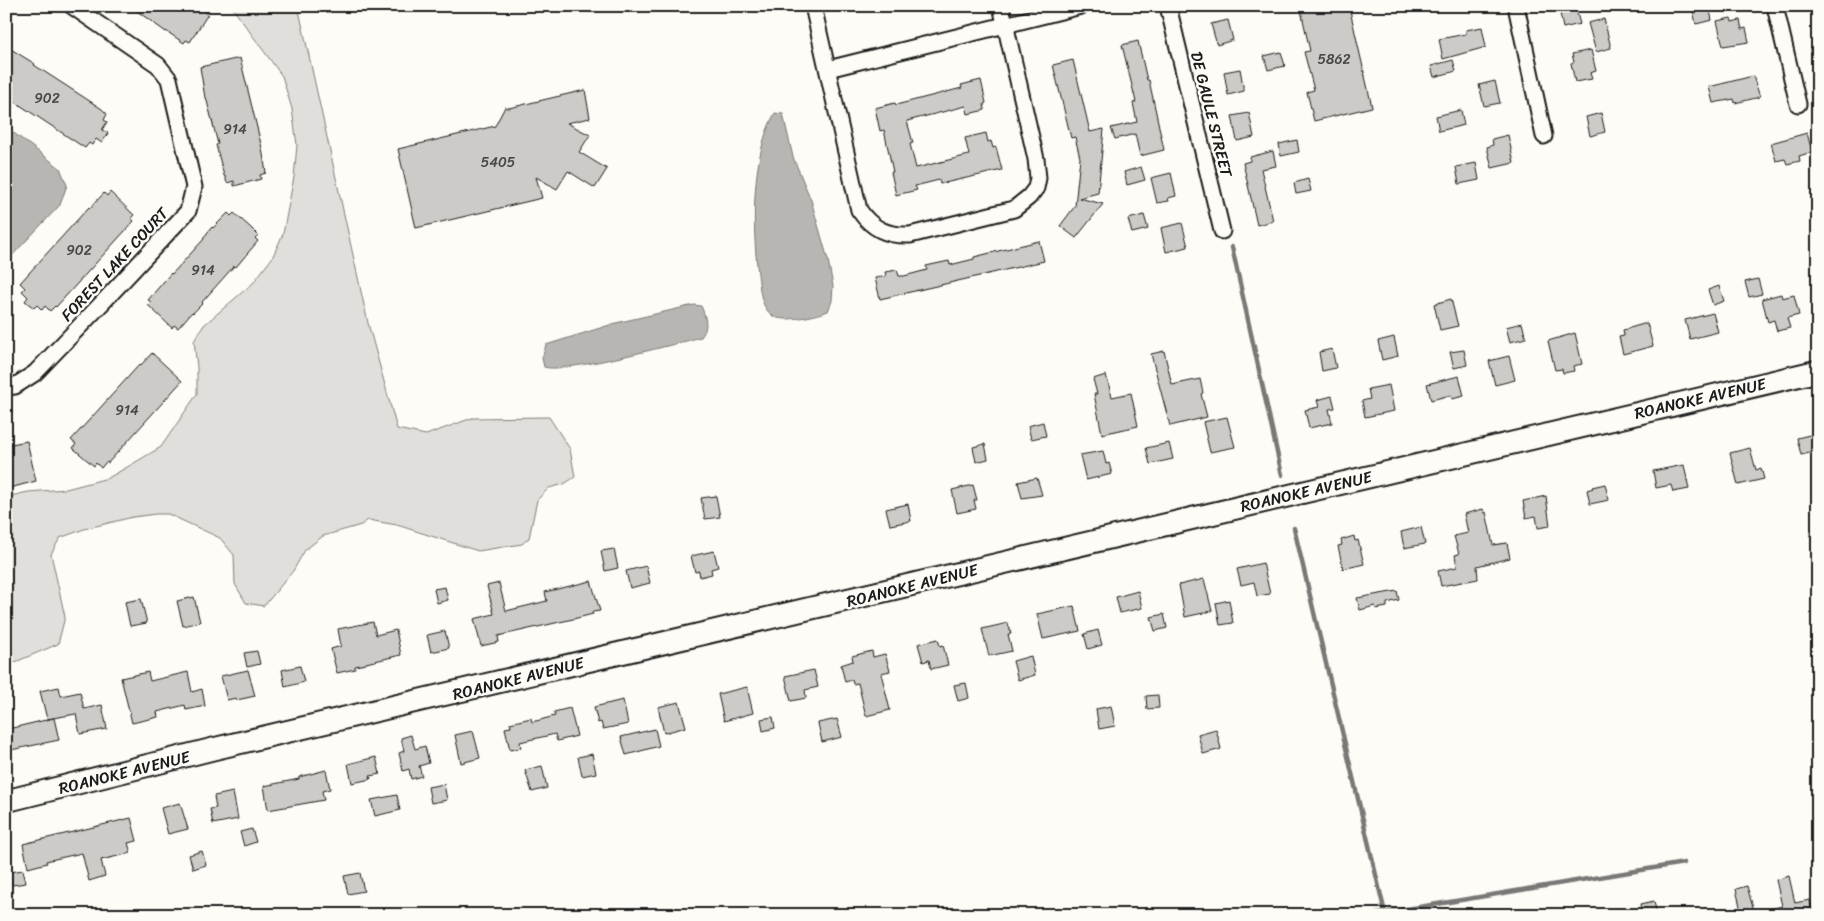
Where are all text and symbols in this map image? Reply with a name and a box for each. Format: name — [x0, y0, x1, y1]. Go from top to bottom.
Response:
house number: 5862 — [1317, 47, 1351, 72]
street label: DE GAULE STREET — [1182, 48, 1241, 181]
house number: 902 — [34, 86, 60, 111]
house number: 914 — [223, 117, 247, 142]
house number: 5405 — [481, 150, 516, 175]
street label: FOREST LAKE COURT — [53, 200, 176, 328]
house number: 902 — [66, 238, 92, 263]
house number: 914 — [191, 258, 215, 283]
street label: ROANOKE AVENUE — [1631, 369, 1770, 428]
house number: 914 — [115, 398, 139, 423]
street label: ROANOKE AVENUE — [1237, 462, 1376, 521]
street label: ROANOKE AVENUE — [843, 555, 982, 616]
street label: ROANOKE AVENUE — [449, 648, 588, 709]
street label: ROANOKE AVENUE — [55, 742, 194, 803]

